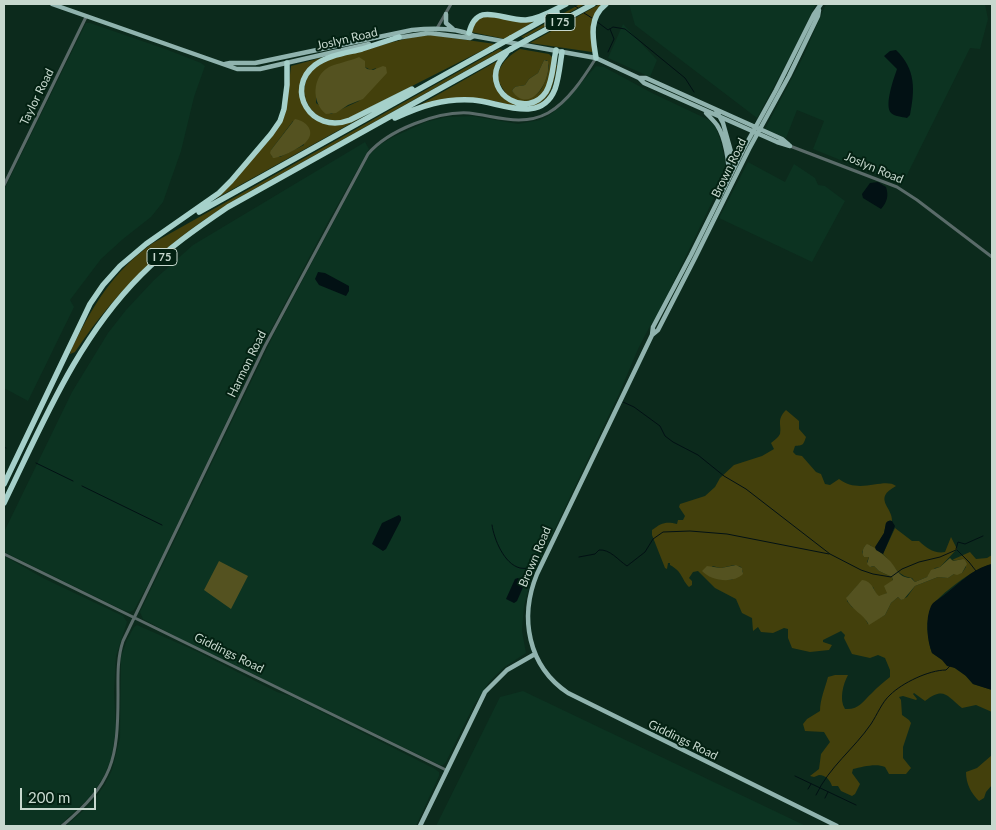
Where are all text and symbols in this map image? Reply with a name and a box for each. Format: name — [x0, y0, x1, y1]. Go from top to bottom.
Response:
road number: I 75 — [545, 14, 575, 31]
street label: Joslyn Road — [315, 25, 379, 53]
street label: Taylor Road — [17, 66, 57, 128]
street label: Brown Road — [708, 136, 750, 200]
street label: Joslyn Road — [843, 149, 905, 187]
road number: I 75 — [147, 248, 177, 266]
street label: Harmon Road — [225, 328, 269, 400]
street label: Brown Road — [516, 525, 554, 589]
street label: Giddings Road — [192, 630, 266, 676]
street label: Giddings Road — [646, 717, 720, 763]
scale bar — [22, 778, 99, 810]
text: 200 m — [28, 788, 70, 806]

